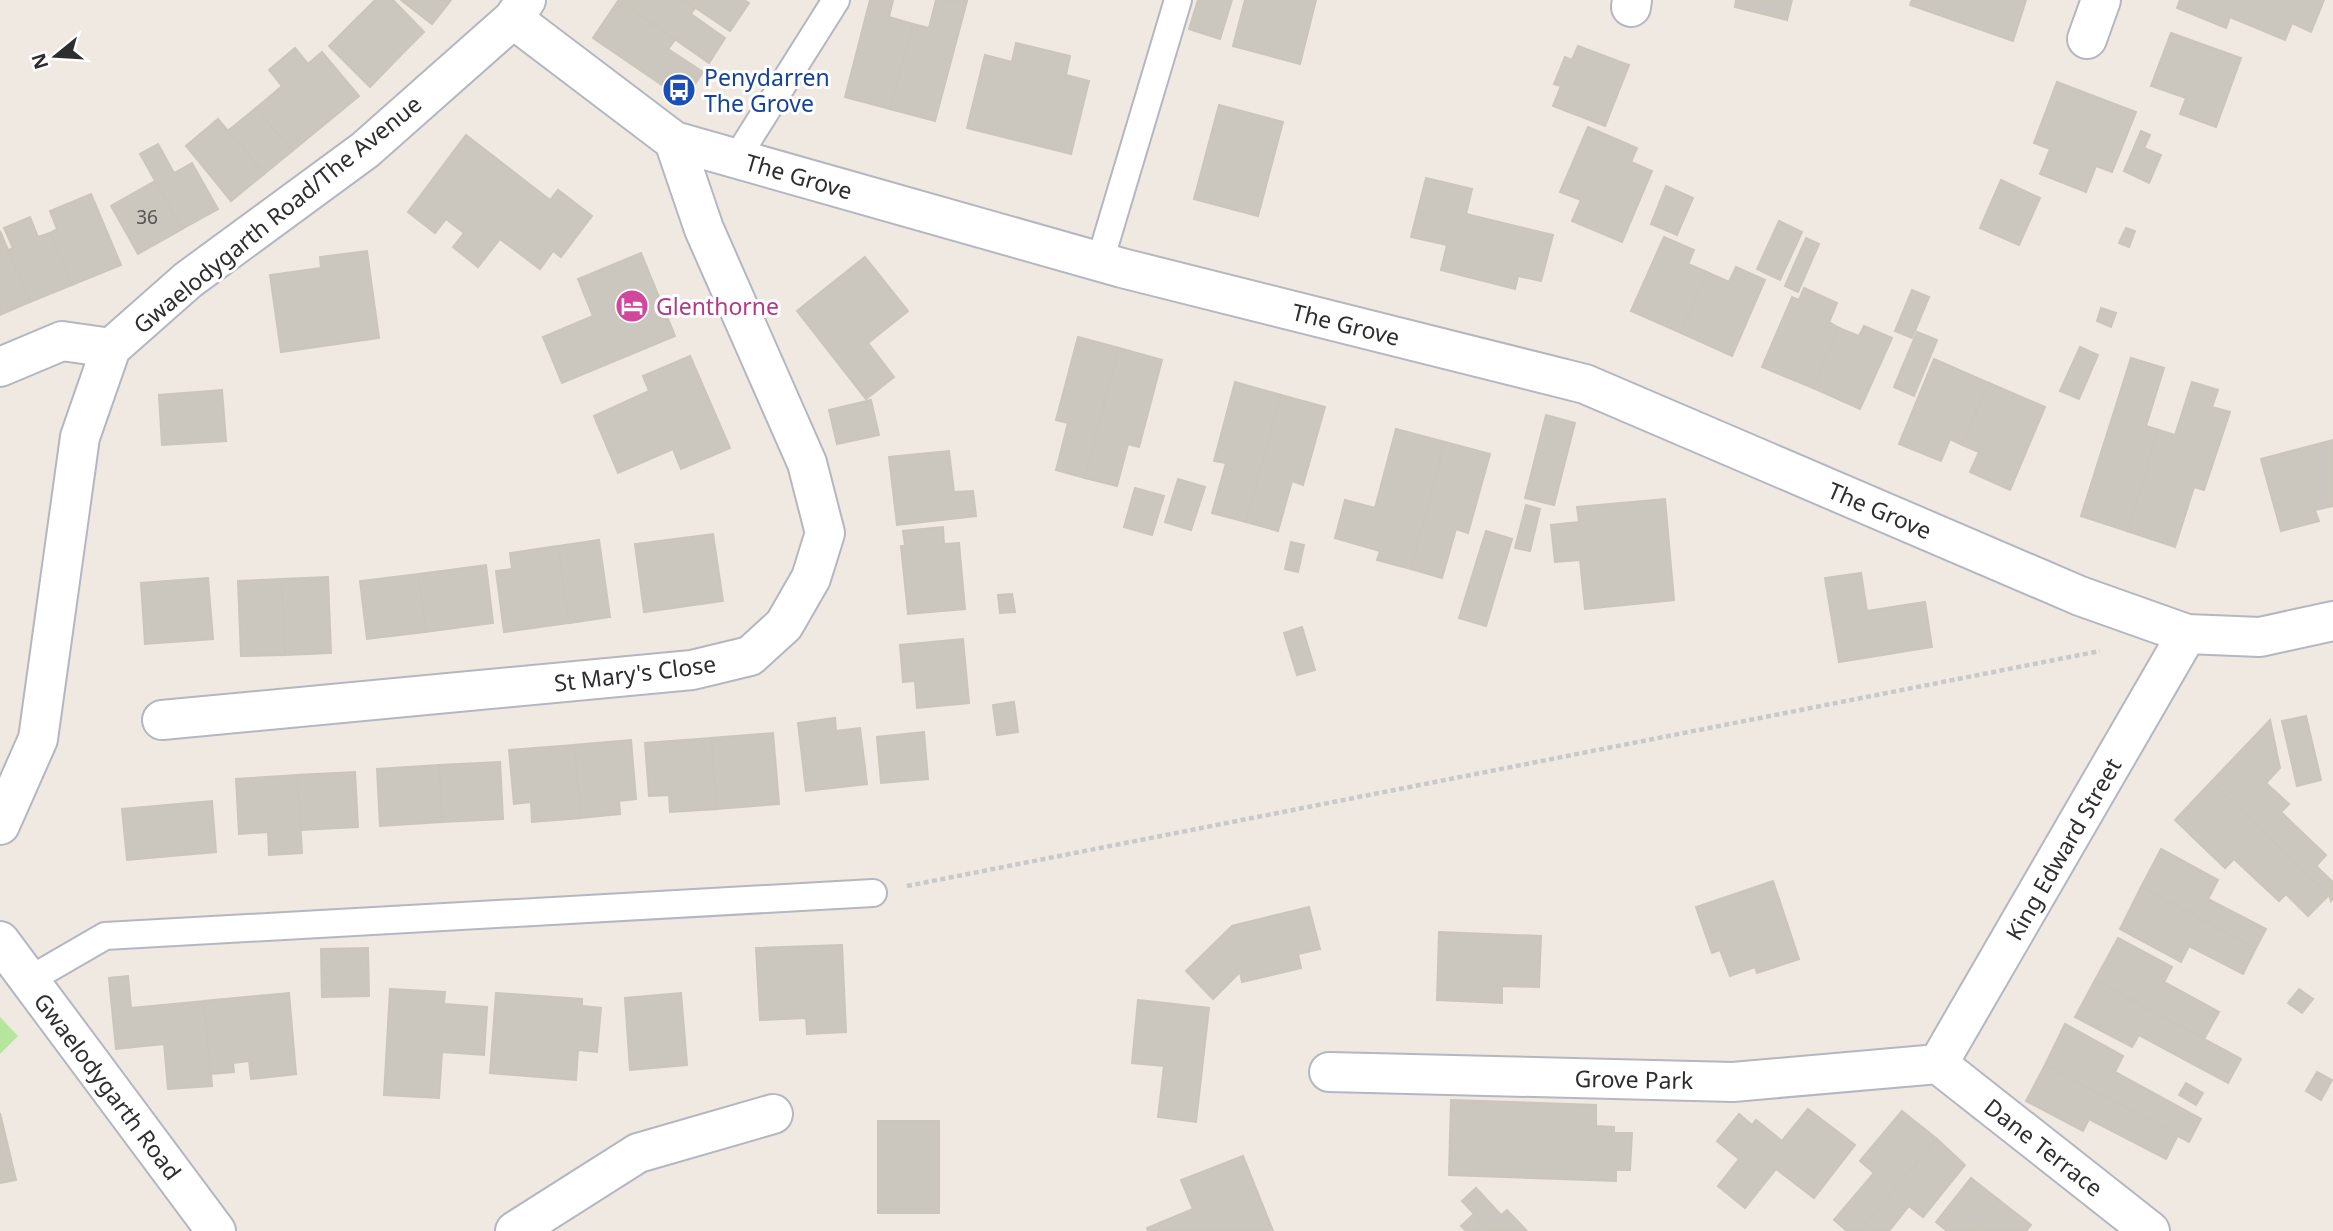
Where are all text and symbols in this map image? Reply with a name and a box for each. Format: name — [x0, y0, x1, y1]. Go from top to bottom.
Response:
north arrow — [21, 21, 91, 91]
text: N — [25, 50, 55, 73]
place label: Penydarren The Grove — [704, 61, 830, 119]
bus stop icon: Penydarren The Grove — [660, 71, 698, 109]
street label: Gwaelodygarth Road/The Avenue — [126, 88, 428, 340]
street label: The Grove — [742, 145, 856, 207]
house number: 36 — [136, 204, 158, 230]
hotel icon: Glenthorne — [613, 287, 651, 325]
place label: Glenthorne — [656, 290, 779, 322]
street label: The Grove — [1289, 295, 1403, 353]
street label: The Grove — [1823, 474, 1937, 546]
street label: St Mary's Close — [552, 647, 718, 699]
street label: King Edward Street — [1998, 752, 2128, 946]
street label: Gwaelodygarth Road — [27, 986, 189, 1186]
street label: Grove Park — [1574, 1062, 1694, 1096]
street label: Dane Terrace — [1978, 1091, 2110, 1203]

